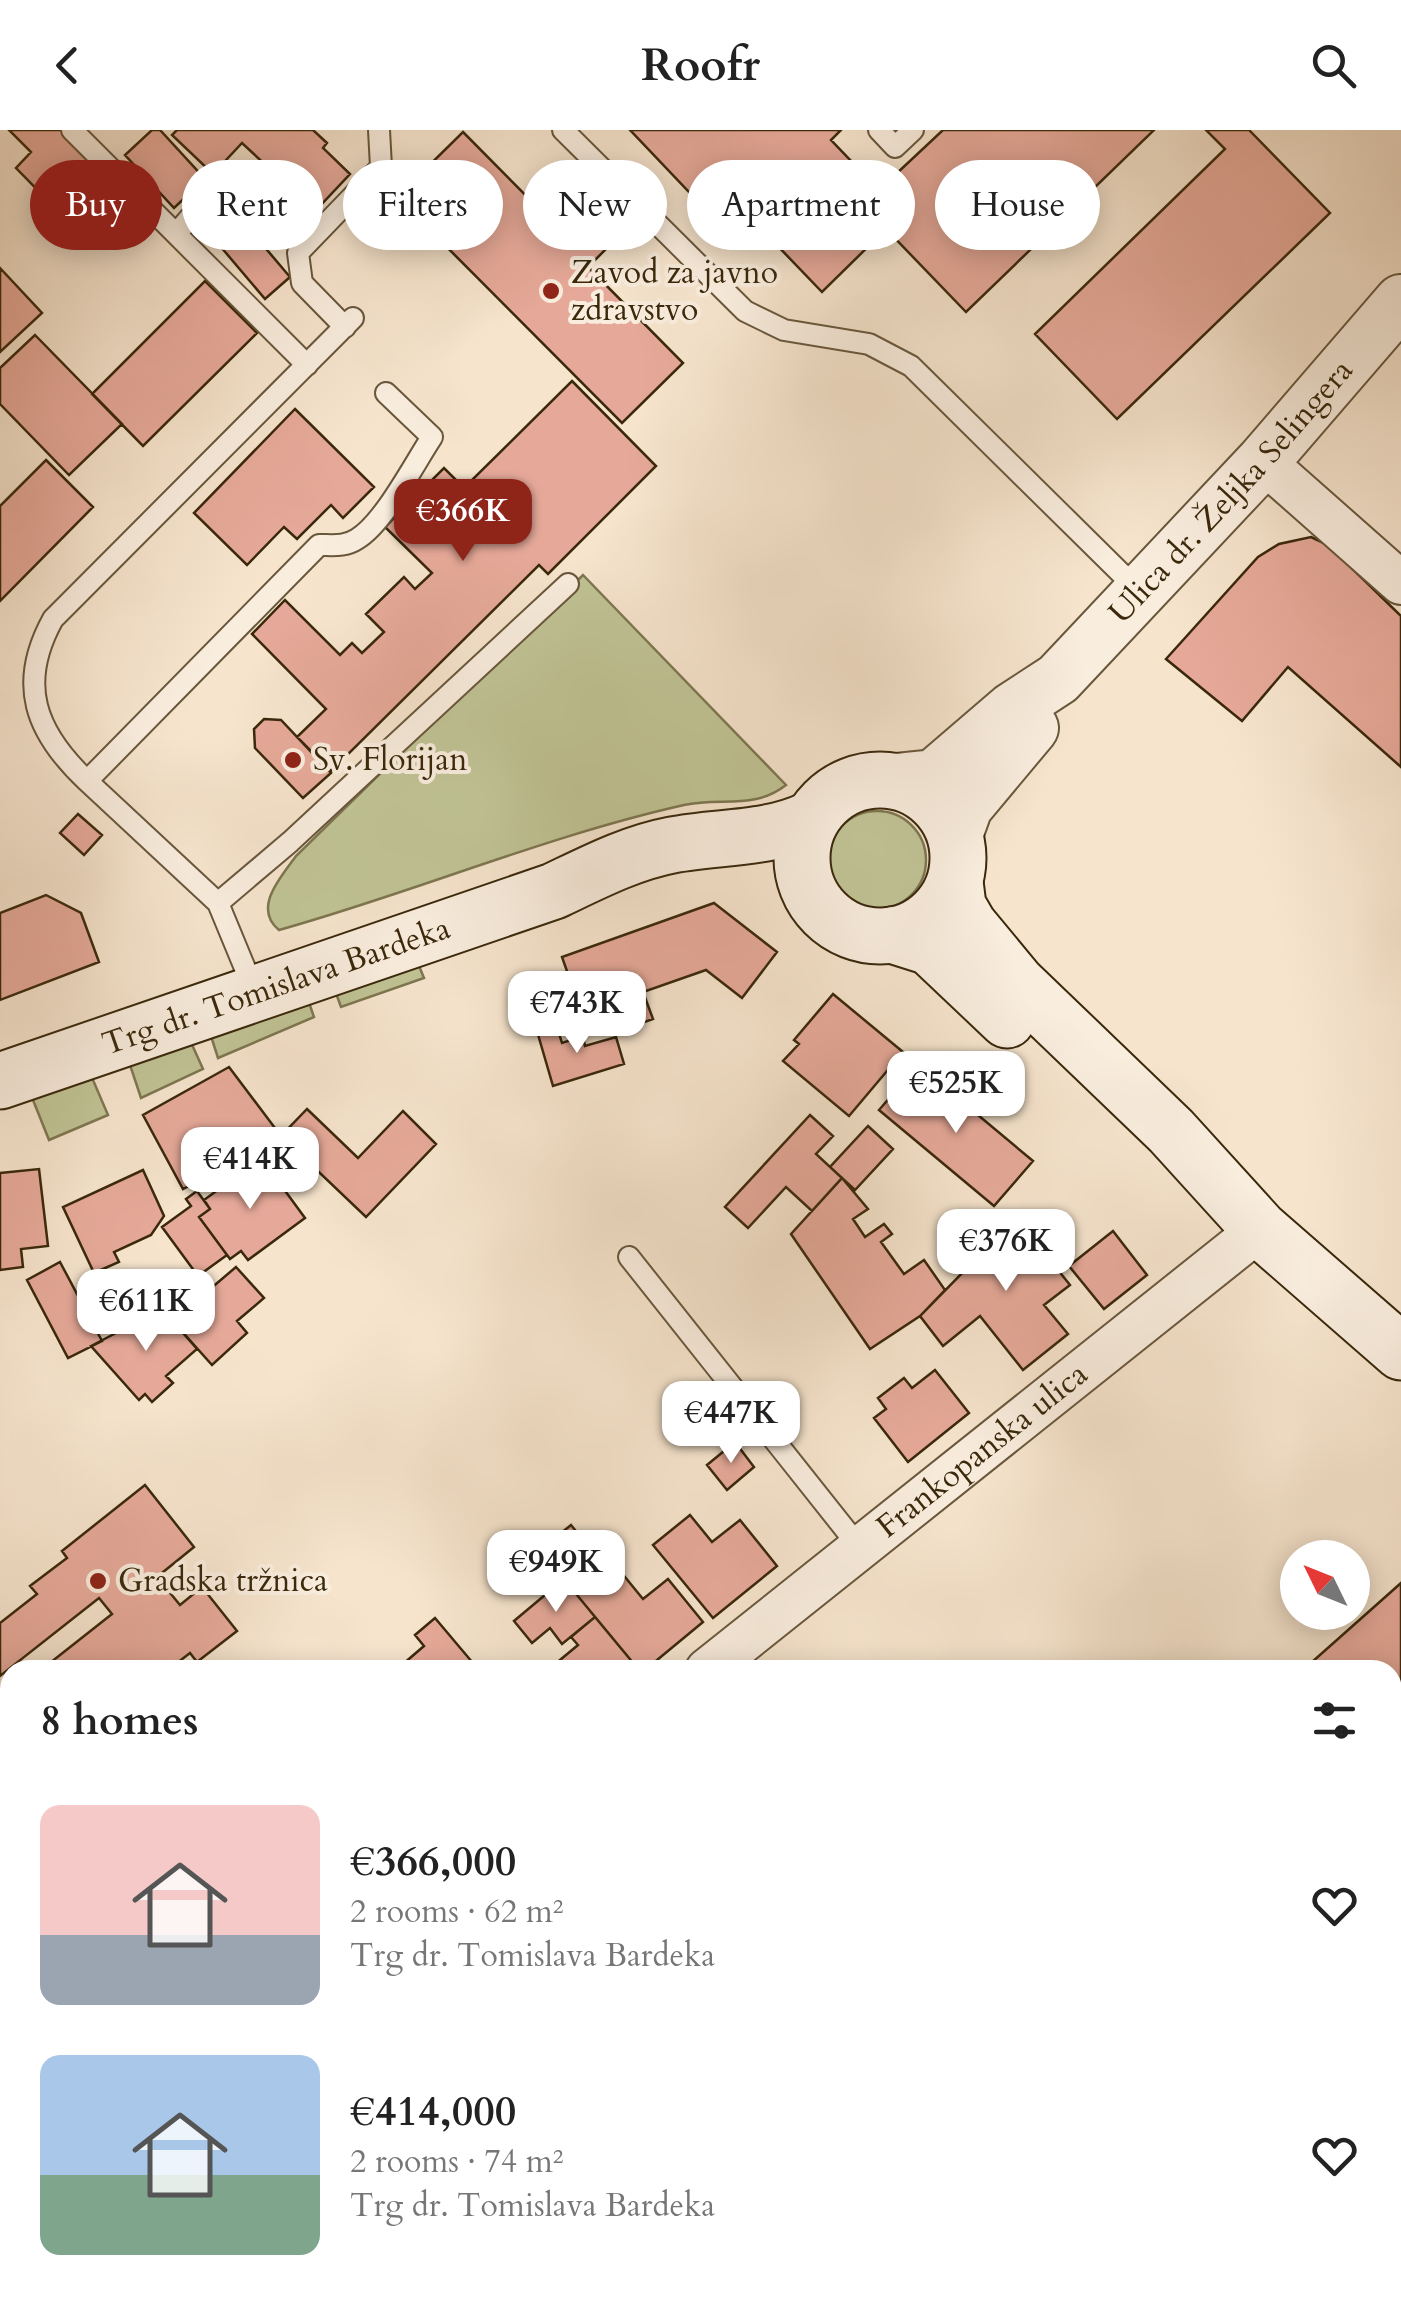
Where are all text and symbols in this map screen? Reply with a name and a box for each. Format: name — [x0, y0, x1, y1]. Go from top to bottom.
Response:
text: Roofr — [641, 35, 760, 96]
icon: back — [40, 38, 95, 93]
icon: search — [1306, 38, 1361, 93]
chip: Buy — [30, 160, 162, 250]
chip: Rent — [182, 160, 323, 250]
chip: Filters — [343, 160, 503, 250]
chip: New — [523, 160, 667, 250]
chip: Apartment — [687, 160, 915, 250]
chip: House — [935, 160, 1100, 250]
place label: Zavod za javno zdravstvo — [571, 251, 778, 332]
marker: Zavod za javno zdravstvo — [540, 280, 562, 302]
street label: Ulica dr. Željka Selingera — [1099, 350, 1363, 633]
pin: €366K — [393, 479, 533, 564]
text: €366K — [416, 489, 510, 533]
place label: Sv. Florijan — [313, 738, 467, 782]
marker: Sv. Florijan — [282, 749, 304, 771]
street label: Trg dr. Tomislava Bardeka — [96, 906, 456, 1066]
pin: €743K — [507, 971, 647, 1056]
text: €743K — [530, 981, 624, 1025]
pin: €525K — [886, 1051, 1026, 1136]
text: €525K — [909, 1061, 1003, 1105]
pin: €414K — [180, 1127, 320, 1212]
text: €414K — [203, 1137, 297, 1181]
pin: €376K — [936, 1209, 1076, 1294]
text: €376K — [959, 1219, 1053, 1263]
pin: €611K — [76, 1269, 216, 1354]
text: €611K — [99, 1279, 193, 1323]
street label: Frankopanska ulica — [867, 1353, 1097, 1548]
pin: €447K — [661, 1381, 801, 1466]
text: €447K — [684, 1391, 778, 1435]
pin: €949K — [486, 1530, 626, 1615]
text: €949K — [509, 1540, 603, 1584]
north arrow — [1280, 1540, 1370, 1630]
map controls — [1280, 1540, 1370, 1630]
place label: Gradska tržnica — [118, 1559, 328, 1603]
marker: Gradska tržnica — [87, 1570, 109, 1592]
text: 8 homes — [40, 1692, 198, 1749]
icon: filters — [1307, 1693, 1362, 1748]
text: €366,000 — [350, 1833, 516, 1890]
icon: home — [120, 1845, 240, 1965]
icon: heart — [1307, 1878, 1362, 1933]
text: 2 rooms · 62 m² — [350, 1890, 563, 1934]
text: Trg dr. Tomislava Bardeka — [350, 1934, 715, 1978]
text: €414,000 — [350, 2083, 516, 2140]
icon: home — [120, 2095, 240, 2215]
icon: heart — [1307, 2128, 1362, 2183]
text: 2 rooms · 74 m² — [350, 2140, 563, 2184]
text: Trg dr. Tomislava Bardeka — [350, 2184, 715, 2228]

